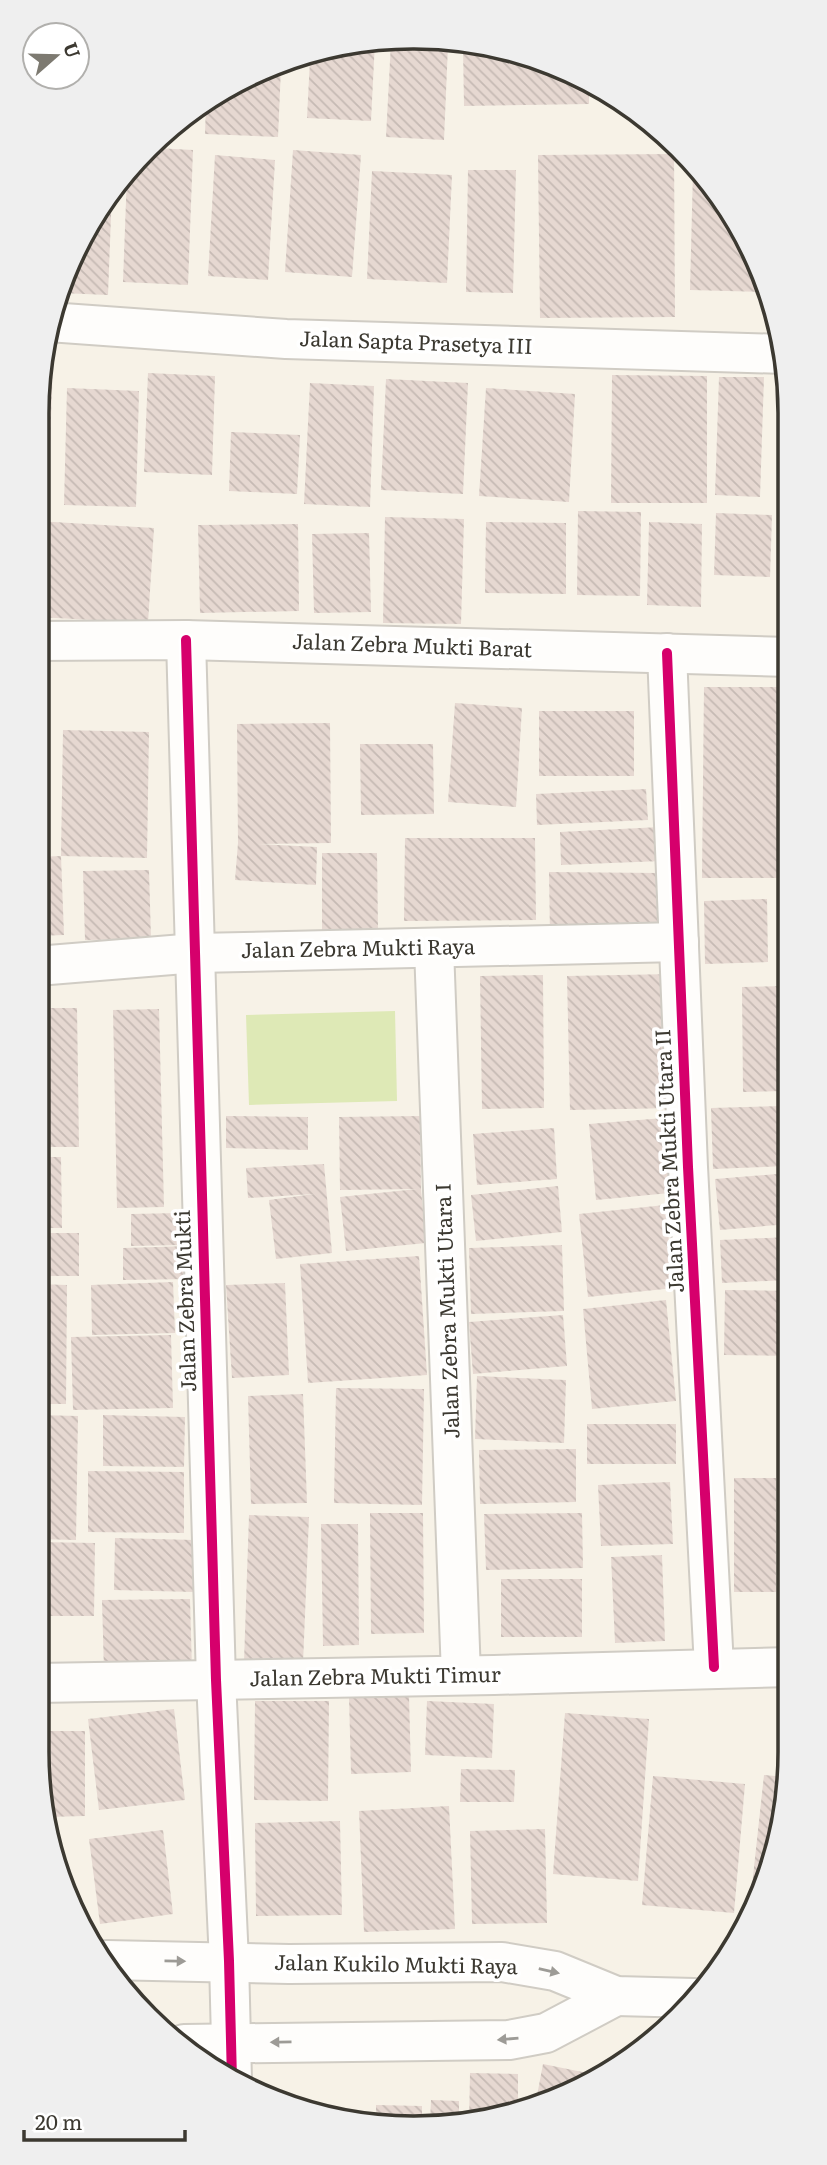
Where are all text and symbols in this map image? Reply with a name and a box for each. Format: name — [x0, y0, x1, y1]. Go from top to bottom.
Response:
north arrow — [21, 21, 91, 91]
text: U — [57, 38, 89, 62]
street label: Jalan Sapta Prasetya III — [299, 321, 533, 360]
street label: Jalan Zebra Mukti Barat — [291, 624, 533, 663]
street label: Jalan Zebra Mukti Raya — [241, 929, 476, 964]
street label: Jalan Zebra Mukti Utara II — [645, 1028, 690, 1294]
street label: Jalan Zebra Mukti Utara I — [426, 1183, 465, 1439]
street label: Jalan Zebra Mukti — [165, 1210, 202, 1393]
street label: Jalan Zebra Mukti Timur — [249, 1657, 501, 1692]
street label: Jalan Kukilo Mukti Raya — [274, 1945, 519, 1980]
one-way arrow — [165, 1955, 187, 1966]
one-way arrow — [538, 1966, 560, 1977]
one-way arrow — [497, 2034, 519, 2045]
one-way arrow — [270, 2036, 292, 2048]
scale bar — [24, 2098, 186, 2142]
text: 20 m — [35, 2105, 82, 2136]

